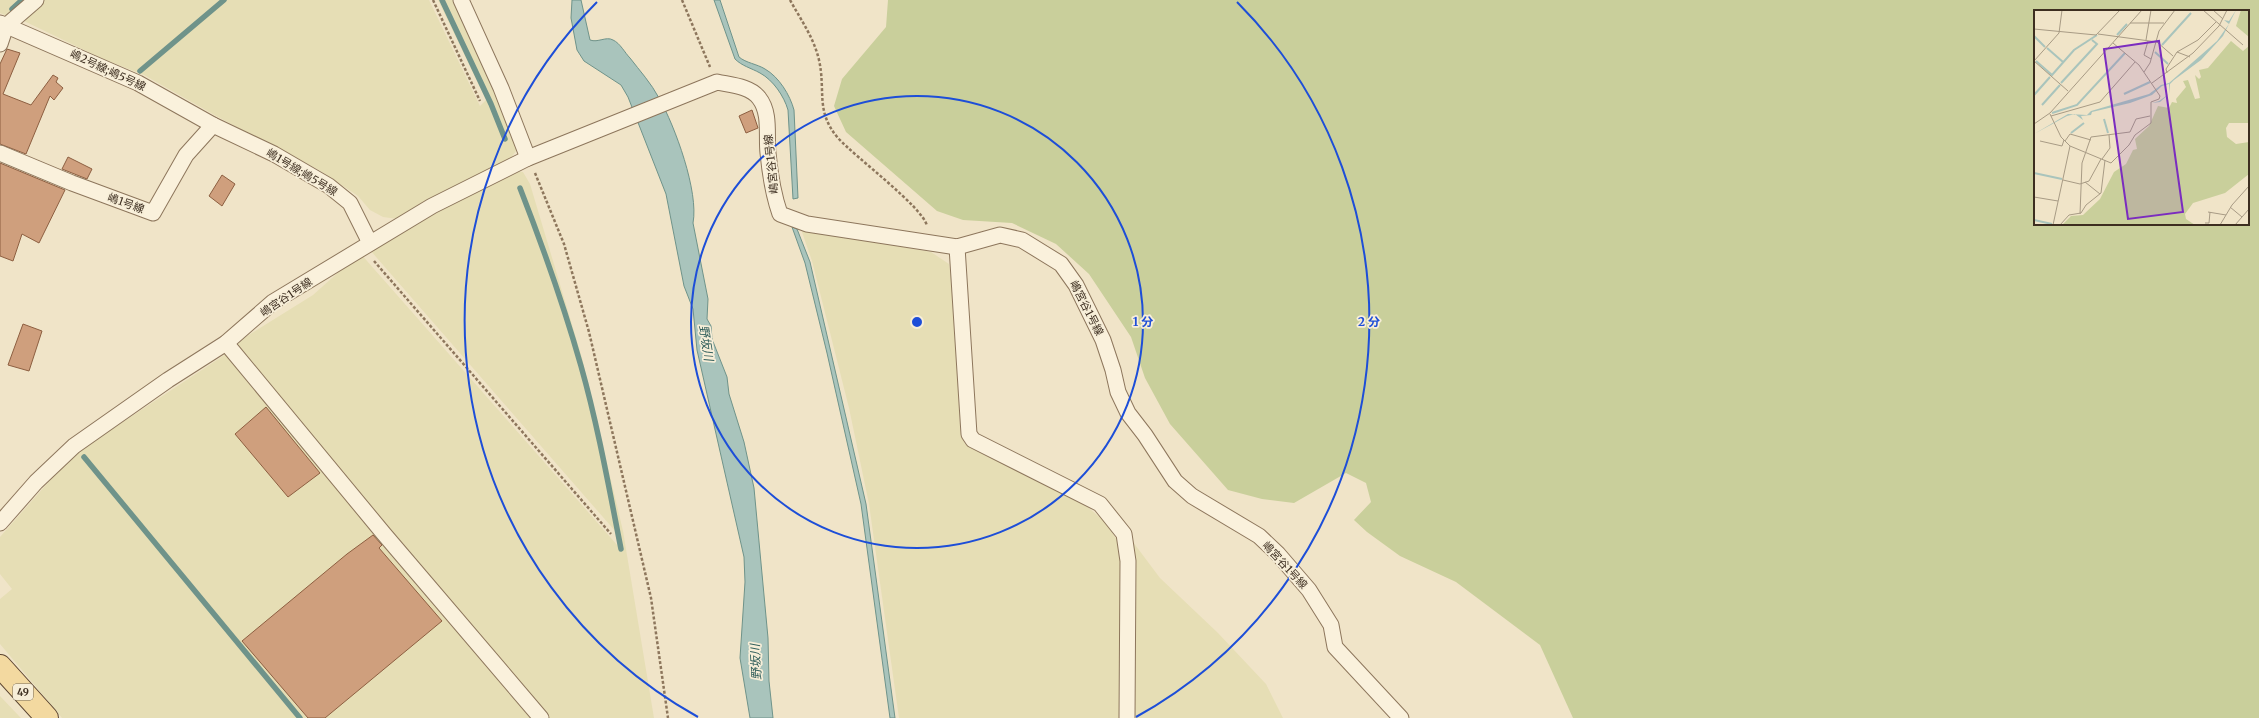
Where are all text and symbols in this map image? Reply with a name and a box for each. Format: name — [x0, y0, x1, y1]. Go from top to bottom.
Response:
inset map — [2034, 10, 2249, 225]
street label: 嶋2号線;嶋5号線 — [68, 46, 148, 94]
street label: 嶋宮谷1号線 — [761, 133, 781, 195]
street label: 嶋1号線;嶋5号線 — [264, 145, 340, 199]
street label: 嶋1号線 — [106, 190, 146, 216]
street label: 嶋宮谷1号線 — [257, 274, 315, 320]
street label: 嶋宮谷1号線 — [1067, 278, 1107, 338]
text: 1 分 — [1133, 314, 1153, 329]
text: 2 分 — [1358, 314, 1380, 329]
centre of rings — [910, 315, 924, 329]
water label: 野坂川 — [696, 324, 717, 364]
street label: 嶋宮谷1号線 — [1259, 538, 1311, 592]
water label: 野坂川 — [747, 642, 764, 680]
road number: 49 — [13, 684, 33, 700]

